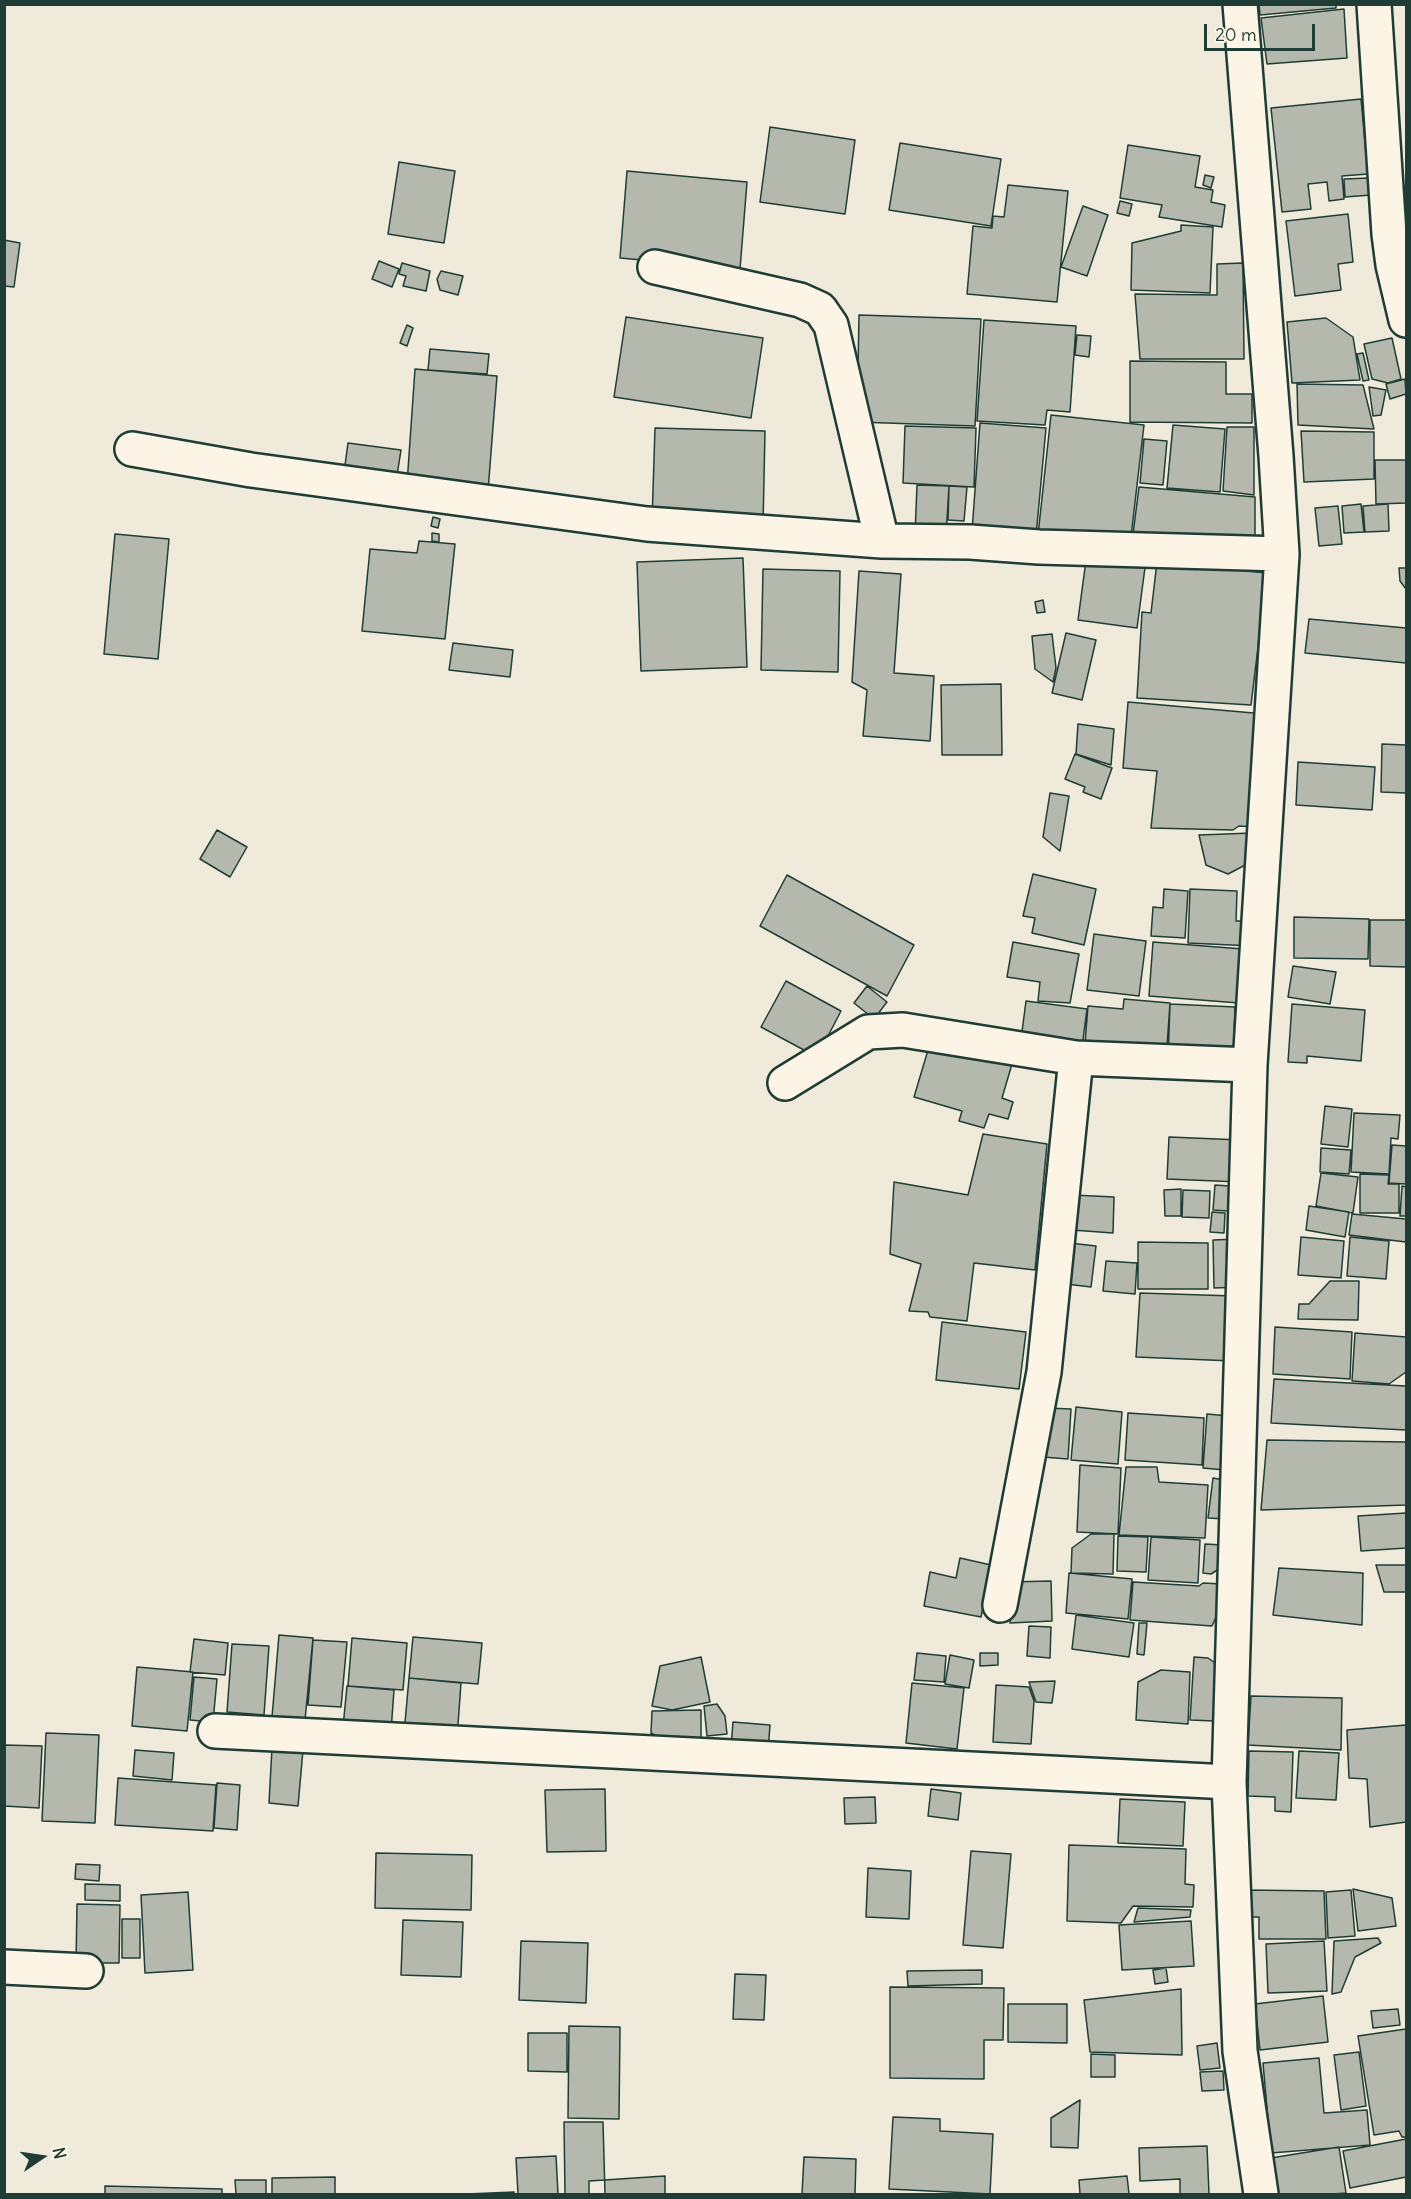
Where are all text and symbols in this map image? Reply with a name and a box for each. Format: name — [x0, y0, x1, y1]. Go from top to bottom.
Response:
scale bar — [1207, 12, 1318, 50]
text: 20 m — [1215, 23, 1257, 46]
north arrow — [12, 2127, 72, 2187]
text: N — [49, 2145, 71, 2161]

